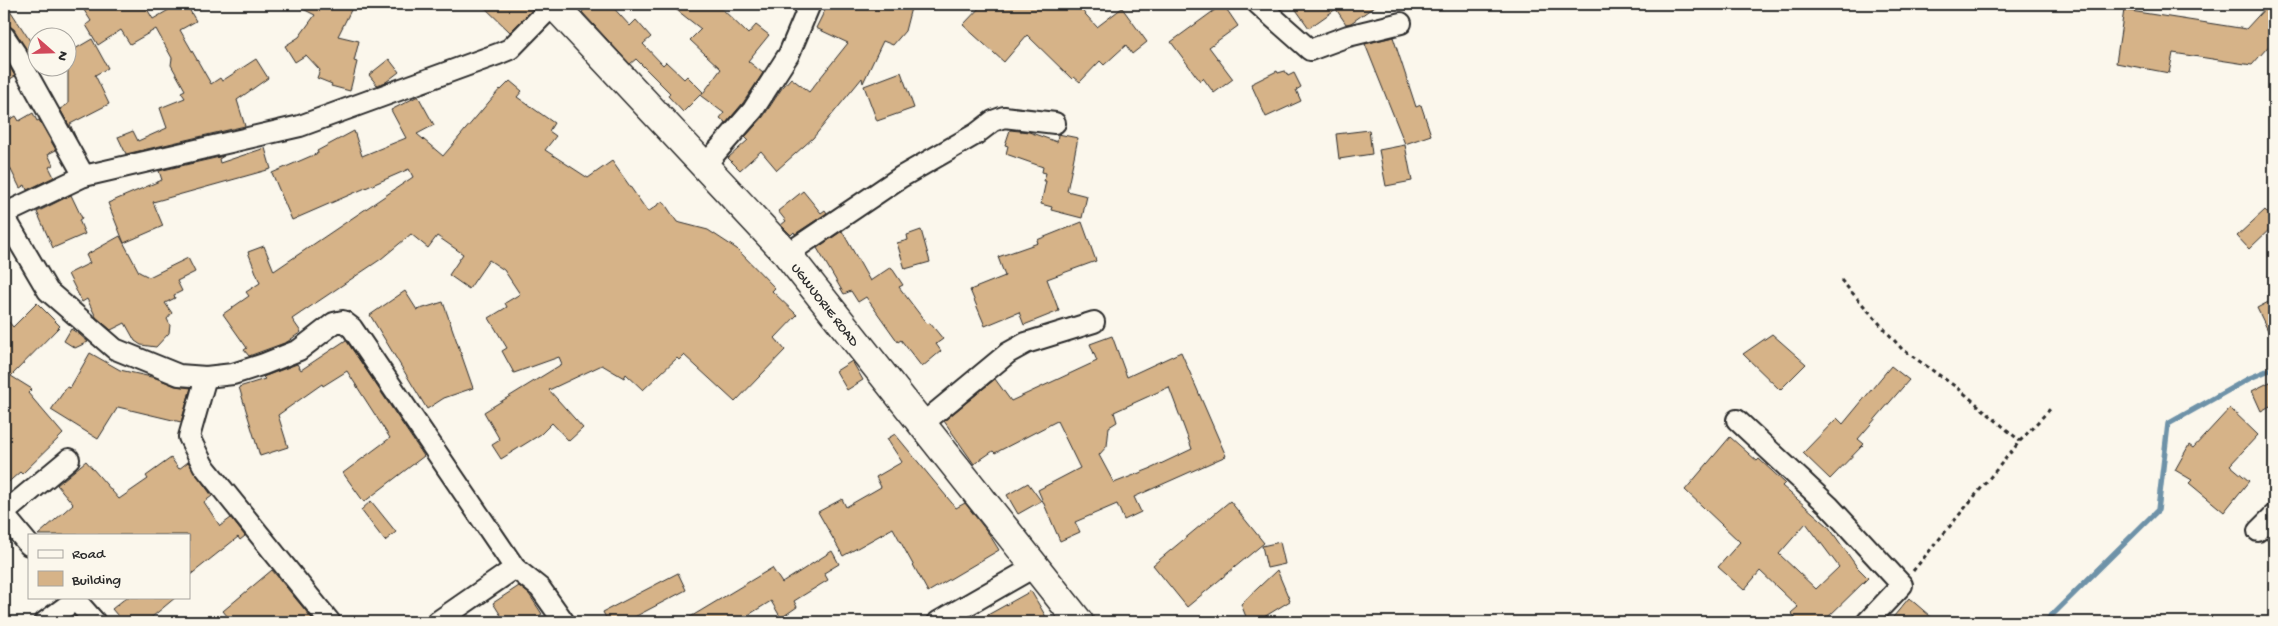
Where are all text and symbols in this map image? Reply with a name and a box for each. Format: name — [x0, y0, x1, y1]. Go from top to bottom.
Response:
north arrow — [28, 28, 78, 78]
text: N — [52, 48, 71, 63]
street label: UGWUORIE ROAD — [786, 260, 862, 351]
legend — [28, 534, 190, 598]
text: Road — [72, 546, 106, 564]
text: Building — [71, 572, 121, 590]

